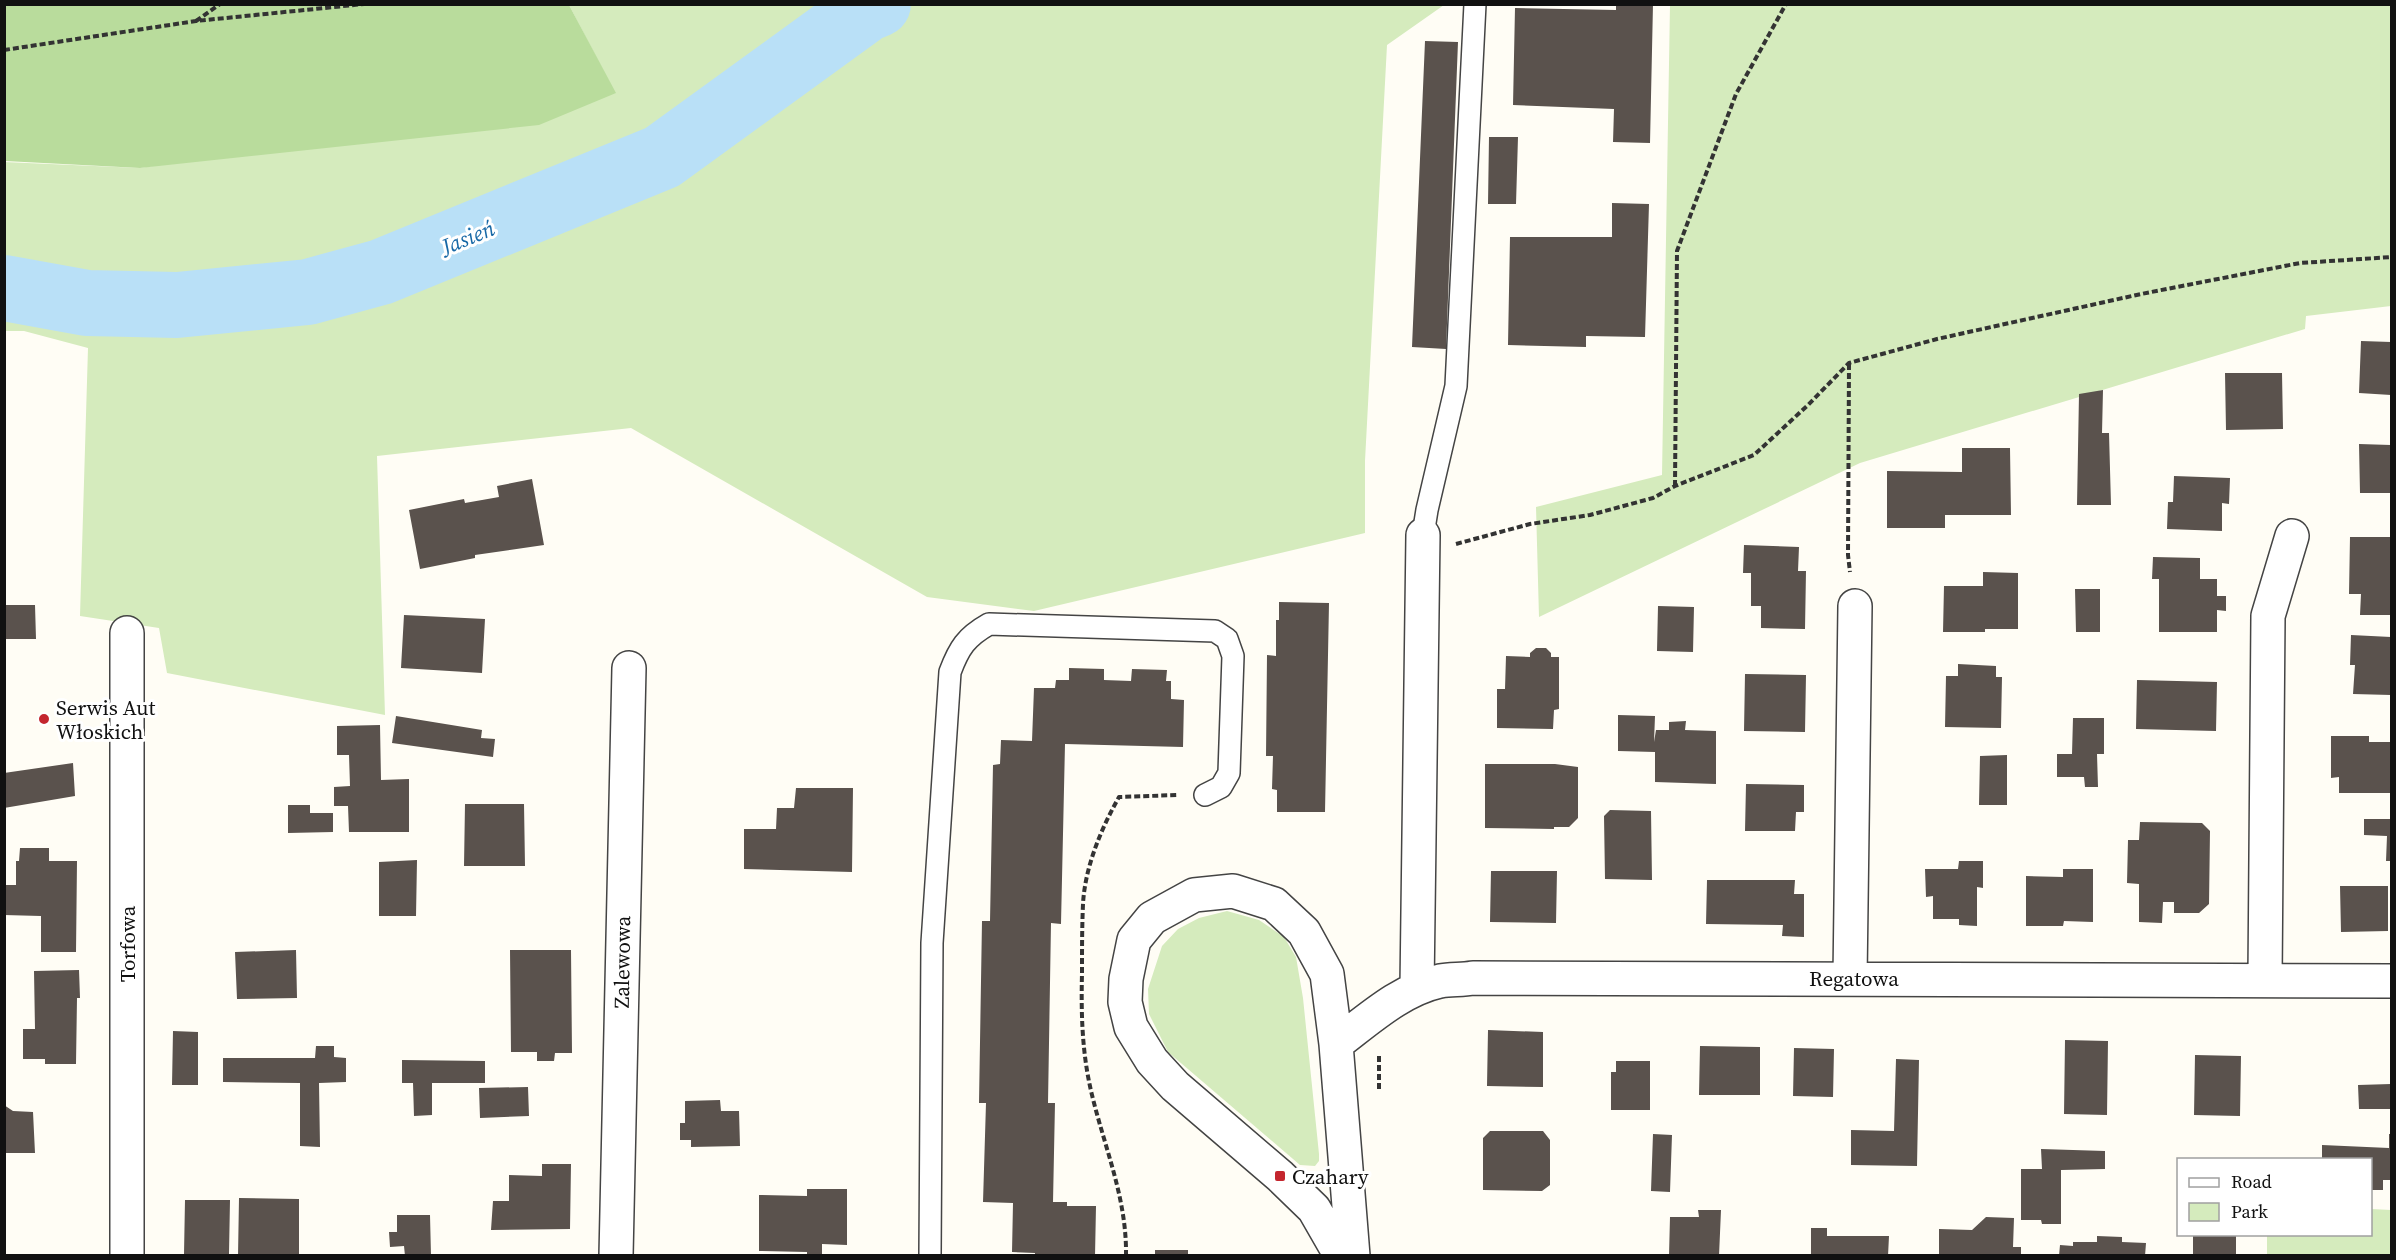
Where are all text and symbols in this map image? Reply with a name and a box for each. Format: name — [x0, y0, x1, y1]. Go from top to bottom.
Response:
water label: Jasień — [434, 213, 499, 262]
place label: Serwis Aut Włoskich — [56, 693, 156, 746]
marker: Serwis Aut Włoskich — [37, 712, 51, 726]
street label: Torfowa — [113, 905, 142, 982]
street label: Zalewowa — [607, 915, 637, 1009]
street label: Regatowa — [1809, 964, 1899, 993]
legend — [2177, 1158, 2372, 1236]
place label: Czahary — [1292, 1162, 1369, 1191]
marker: Czahary — [1273, 1169, 1287, 1183]
text: Road — [2231, 1169, 2272, 1194]
text: Park — [2231, 1199, 2268, 1224]

